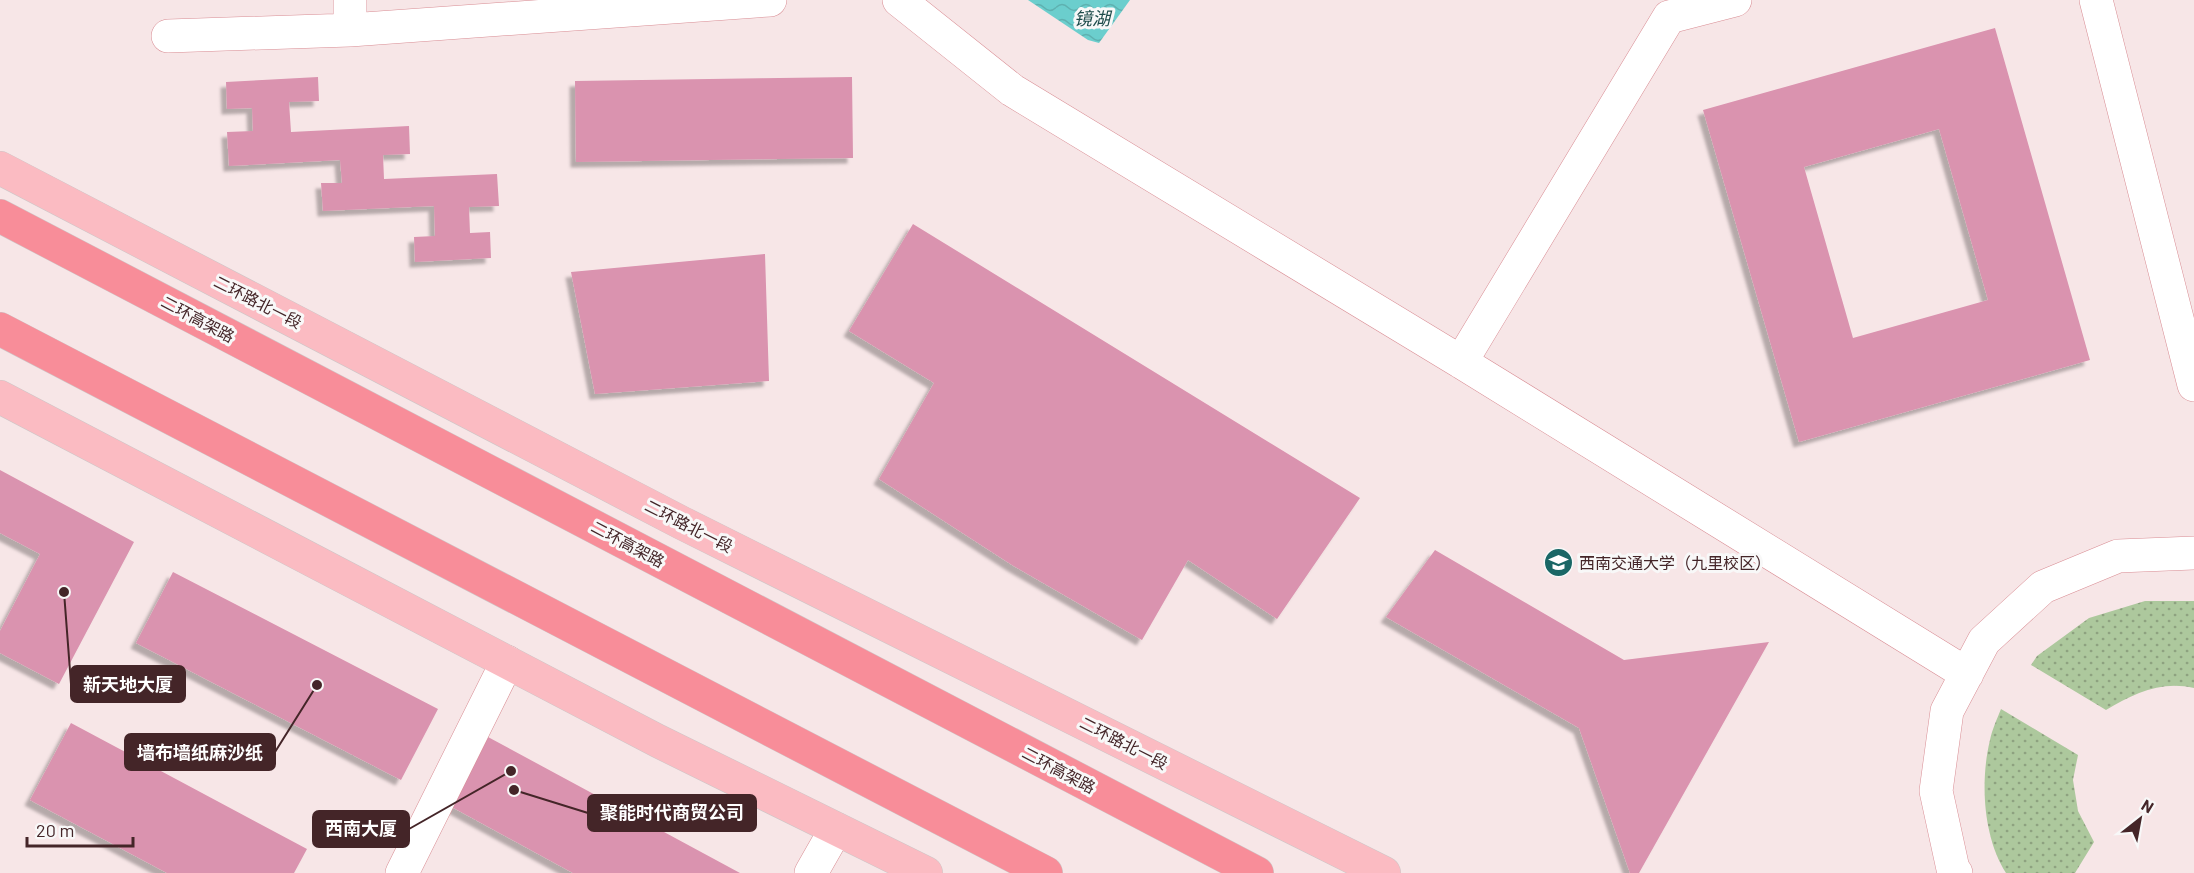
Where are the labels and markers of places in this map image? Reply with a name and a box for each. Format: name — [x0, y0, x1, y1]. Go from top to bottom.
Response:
school or university icon: 西南交通大学（九里校区） — [1542, 547, 1574, 579]
place label: 西南交通大学（九里校区） — [1579, 553, 1771, 572]
callout: 新天地大厦 — [71, 666, 185, 702]
callout: 墙布墙纸麻沙纸 — [125, 734, 275, 770]
callout: 聚能时代商贸公司 — [588, 795, 756, 831]
callout: 西南大厦 — [313, 811, 409, 847]

